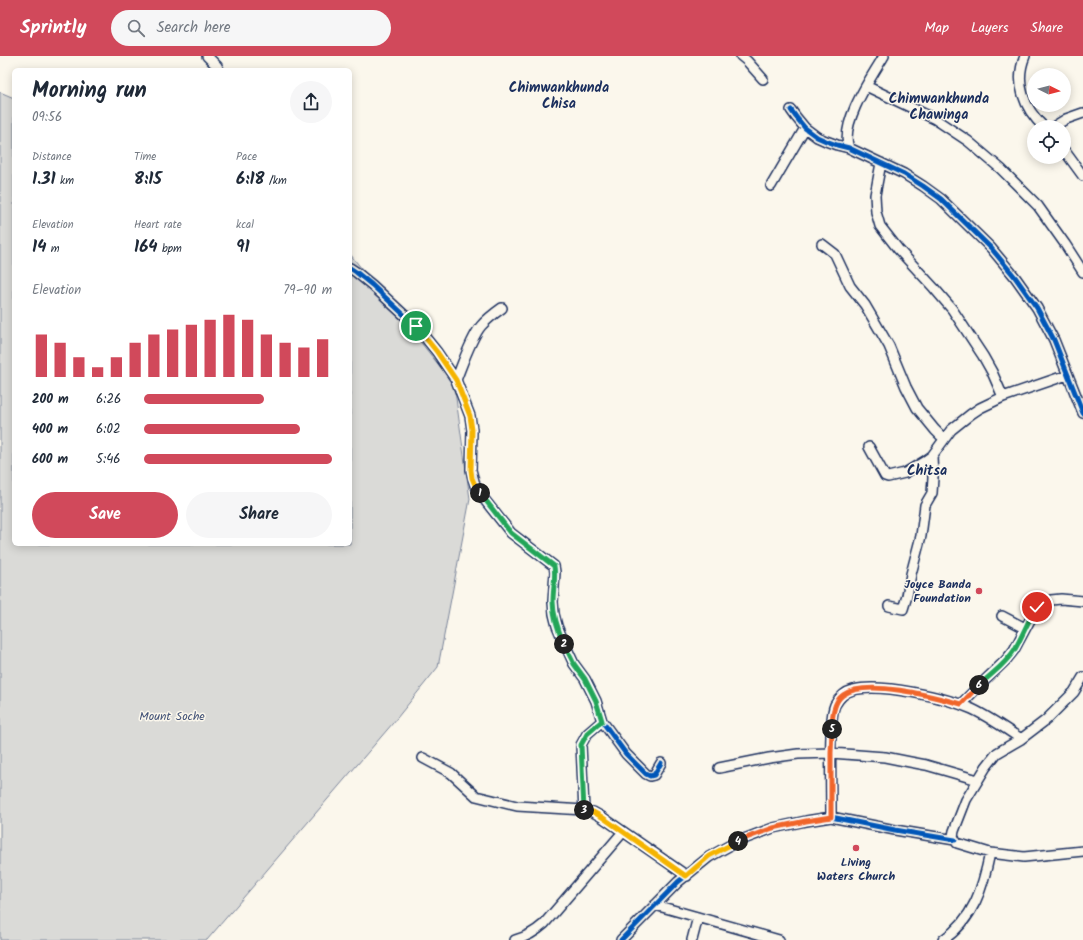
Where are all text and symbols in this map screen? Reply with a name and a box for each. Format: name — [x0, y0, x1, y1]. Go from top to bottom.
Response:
search box — [111, 10, 391, 46]
text: Sprintly — [20, 13, 87, 43]
text: Search here — [157, 16, 231, 40]
icon: search — [125, 17, 147, 39]
text: Map — [925, 17, 949, 39]
text: Layers — [971, 17, 1009, 39]
text: Share — [1031, 17, 1063, 39]
north arrow — [1027, 68, 1071, 112]
map controls — [1027, 68, 1071, 164]
text: Morning run — [32, 74, 147, 109]
district label: Chimwankhunda Chisa — [509, 77, 609, 115]
button: share — [290, 81, 332, 123]
district label: Chimwankhunda Chawinga — [889, 88, 989, 126]
text: 09:56 — [32, 107, 62, 128]
button: locate — [1027, 120, 1071, 164]
text: Distance — [32, 148, 72, 166]
text: Time — [134, 148, 156, 166]
text: Pace — [236, 148, 257, 166]
text: 1.31 — [32, 166, 56, 193]
text: 8:15 — [134, 166, 162, 193]
text: 6:18 — [236, 166, 265, 193]
text: km — [56, 172, 74, 190]
text: /km — [265, 172, 287, 190]
text: Elevation — [32, 216, 74, 234]
text: Heart rate — [134, 216, 182, 234]
text: kcal — [236, 216, 254, 234]
text: 14 — [32, 234, 46, 261]
text: 164 — [134, 234, 158, 261]
text: 91 — [236, 234, 250, 261]
text: m — [46, 240, 60, 258]
text: bpm — [158, 240, 182, 258]
text: Elevation — [32, 280, 81, 301]
text: 79–90 m — [283, 280, 332, 301]
pin — [399, 309, 433, 343]
icon: arrive — [405, 315, 427, 337]
text: 200 m — [32, 389, 69, 410]
text: 6:26 — [96, 389, 121, 410]
text: 400 m — [32, 419, 68, 440]
text: 6:02 — [96, 419, 120, 440]
text: 600 m — [32, 449, 68, 470]
text: 5:46 — [96, 449, 121, 470]
district label: Chitsa — [907, 460, 947, 482]
pin: 1 — [470, 483, 490, 503]
text: 1 — [478, 484, 482, 502]
button: Save — [32, 492, 178, 538]
button: Share — [186, 492, 332, 538]
place label: Joyce Banda Foundation — [904, 575, 971, 608]
marker: Joyce Banda Foundation — [974, 586, 984, 596]
pin — [1020, 590, 1054, 624]
icon: check — [1026, 596, 1048, 618]
pin: 2 — [554, 634, 574, 654]
text: 2 — [561, 635, 567, 653]
pin: 6 — [969, 675, 989, 695]
text: 6 — [976, 676, 982, 694]
park label: Mount Soche — [139, 707, 205, 726]
pin: 5 — [822, 719, 842, 739]
text: 5 — [829, 720, 835, 738]
pin: 3 — [574, 800, 594, 820]
text: 3 — [581, 801, 587, 819]
pin: 4 — [728, 831, 748, 851]
text: 4 — [735, 832, 741, 850]
marker: Living Waters Church — [851, 843, 861, 853]
place label: Living Waters Church — [817, 853, 895, 886]

